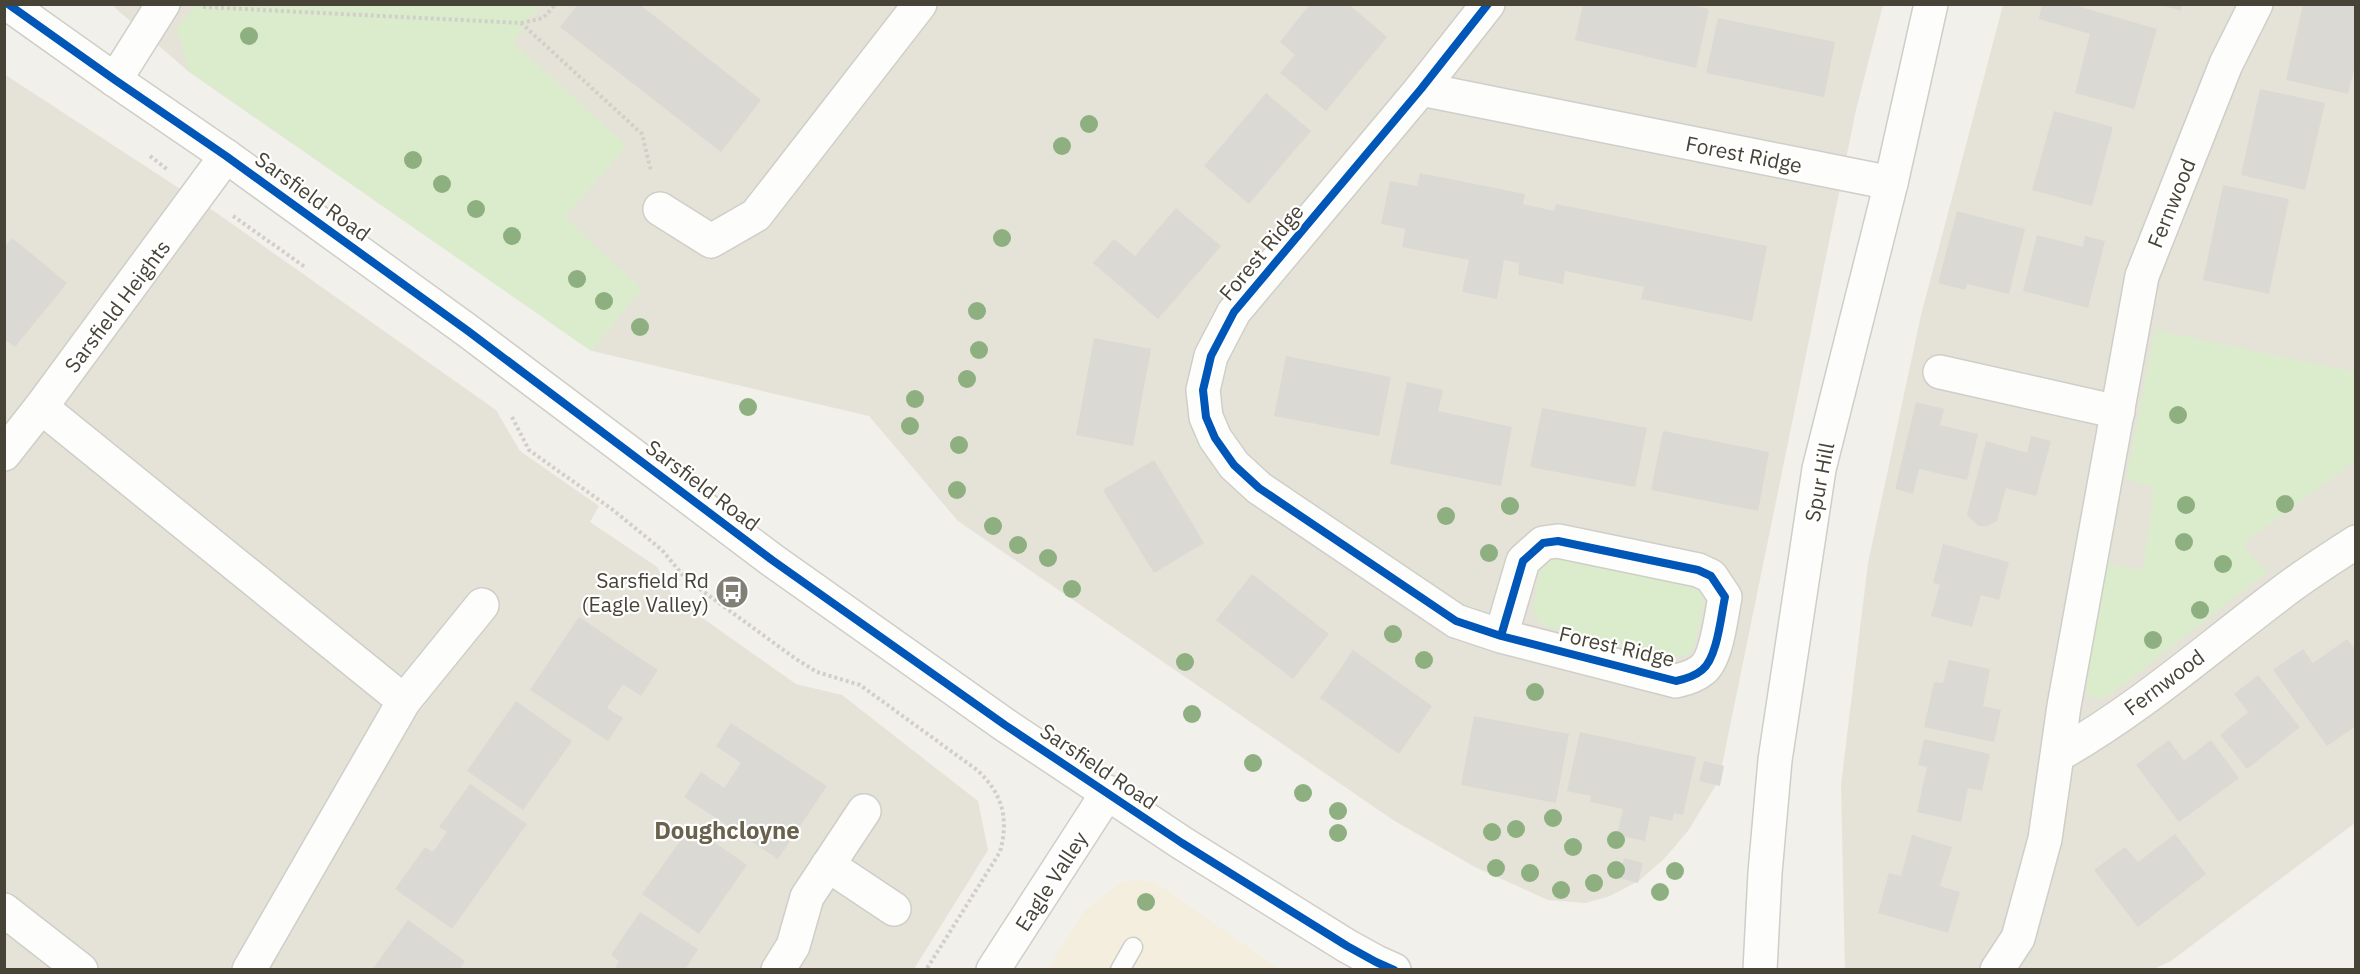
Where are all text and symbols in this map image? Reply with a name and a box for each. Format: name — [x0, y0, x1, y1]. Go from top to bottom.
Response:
street label: Forest Ridge — [1683, 129, 1805, 179]
street label: Sarsfield Road — [250, 145, 376, 247]
street label: Fernwood — [2140, 154, 2202, 252]
street label: Forest Ridge — [1212, 198, 1310, 306]
street label: Sarsfield Heights — [58, 234, 176, 378]
street label: Sarsfield Road — [640, 433, 766, 537]
street label: Spur Hill — [1798, 440, 1840, 524]
place label: Sarsfield Rd (Eagle Valley) — [582, 566, 709, 618]
bus stop icon: Sarsfield Rd (Eagle Valley) — [714, 574, 750, 610]
street label: Forest Ridge — [1556, 619, 1678, 673]
street label: Fernwood — [2118, 643, 2210, 721]
street label: Sarsfield Road — [1035, 716, 1163, 816]
district label: Doughcloyne — [654, 814, 800, 846]
street label: Eagle Valley — [1008, 825, 1094, 936]

